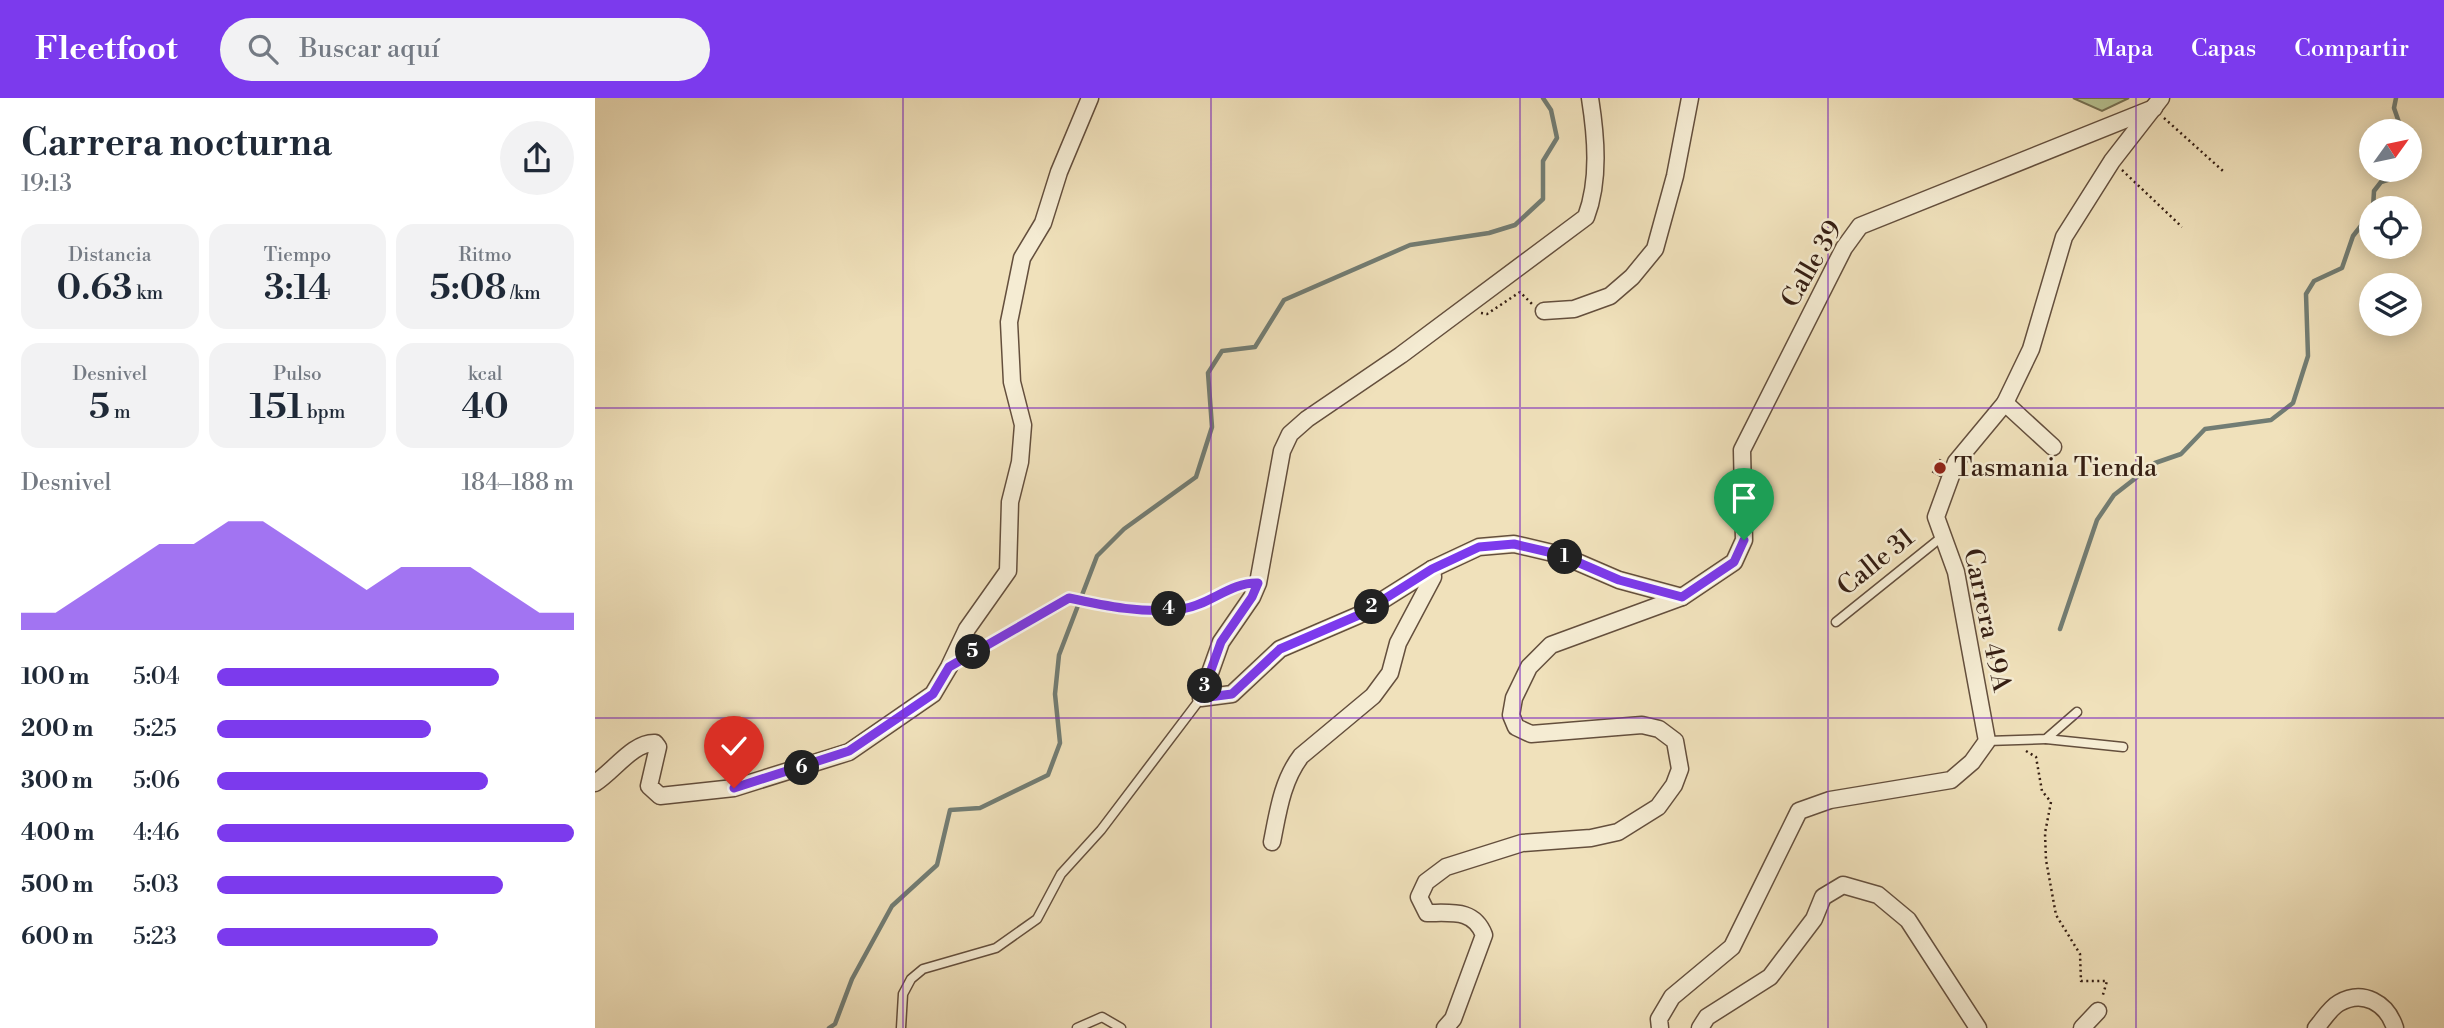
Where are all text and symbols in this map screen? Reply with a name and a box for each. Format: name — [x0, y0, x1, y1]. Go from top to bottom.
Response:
search box — [220, 18, 710, 81]
text: Fleetfoot — [35, 29, 178, 70]
icon: search — [244, 30, 282, 68]
text: Buscar aquí — [300, 33, 440, 65]
text: Mapa — [2094, 34, 2153, 64]
text: Capas — [2191, 34, 2256, 64]
text: Compartir — [2294, 34, 2409, 64]
north arrow — [2359, 119, 2422, 182]
map controls — [2359, 119, 2422, 336]
text: Carrera nocturna — [21, 120, 332, 167]
button: share — [500, 121, 574, 195]
text: 19:13 — [21, 170, 72, 198]
button: locate — [2359, 196, 2422, 259]
street label: Calle 39 — [1774, 215, 1850, 313]
text: Distancia — [68, 243, 151, 267]
text: Tiempo — [264, 243, 331, 267]
text: Ritmo — [459, 243, 512, 267]
text: 0.63 — [57, 267, 133, 310]
text: 3:14 — [264, 267, 331, 310]
text: 5:08 — [430, 267, 506, 310]
button: layers — [2359, 273, 2422, 336]
text: km — [133, 281, 163, 305]
text: /km — [506, 281, 541, 305]
text: Desnivel — [73, 362, 147, 386]
text: Pulso — [273, 362, 322, 386]
text: kcal — [468, 362, 502, 386]
text: 5 — [89, 386, 110, 429]
text: 151 — [250, 386, 303, 429]
text: 40 — [462, 386, 509, 429]
text: m — [110, 400, 131, 424]
text: bpm — [303, 400, 345, 424]
place label: Tasmania Tienda — [1954, 452, 2158, 484]
marker: Tasmania Tienda — [1932, 460, 1948, 476]
pin — [1714, 468, 1774, 540]
text: Desnivel — [21, 469, 111, 497]
text: 184–188 m — [461, 469, 574, 497]
icon: arrive — [1725, 479, 1763, 517]
street label: Calle 31 — [1831, 521, 1921, 603]
pin: 1 — [1548, 540, 1583, 574]
text: 1 — [1560, 544, 1569, 568]
street label: Carrera 49A — [1956, 545, 2018, 696]
pin: 2 — [1355, 589, 1389, 624]
pin: 4 — [1151, 592, 1187, 626]
text: 2 — [1366, 594, 1377, 618]
text: 4 — [1162, 596, 1175, 620]
pin: 5 — [955, 634, 991, 670]
text: 5 — [967, 639, 978, 663]
text: 100 m — [21, 663, 89, 691]
text: 5:04 — [133, 663, 180, 691]
pin: 3 — [1187, 668, 1223, 704]
text: 3 — [1199, 673, 1210, 697]
text: 200 m — [21, 715, 93, 743]
text: 5:25 — [133, 715, 177, 743]
pin — [704, 716, 764, 788]
icon: check — [715, 727, 753, 765]
pin: 6 — [785, 750, 819, 786]
text: 6 — [796, 755, 807, 779]
text: 300 m — [21, 767, 93, 795]
text: 5:06 — [133, 767, 180, 795]
text: 400 m — [21, 819, 94, 847]
text: 4:46 — [133, 819, 180, 847]
text: 500 m — [21, 871, 93, 899]
text: 5:03 — [133, 871, 179, 899]
text: 600 m — [21, 923, 94, 951]
text: 5:23 — [133, 923, 177, 951]

